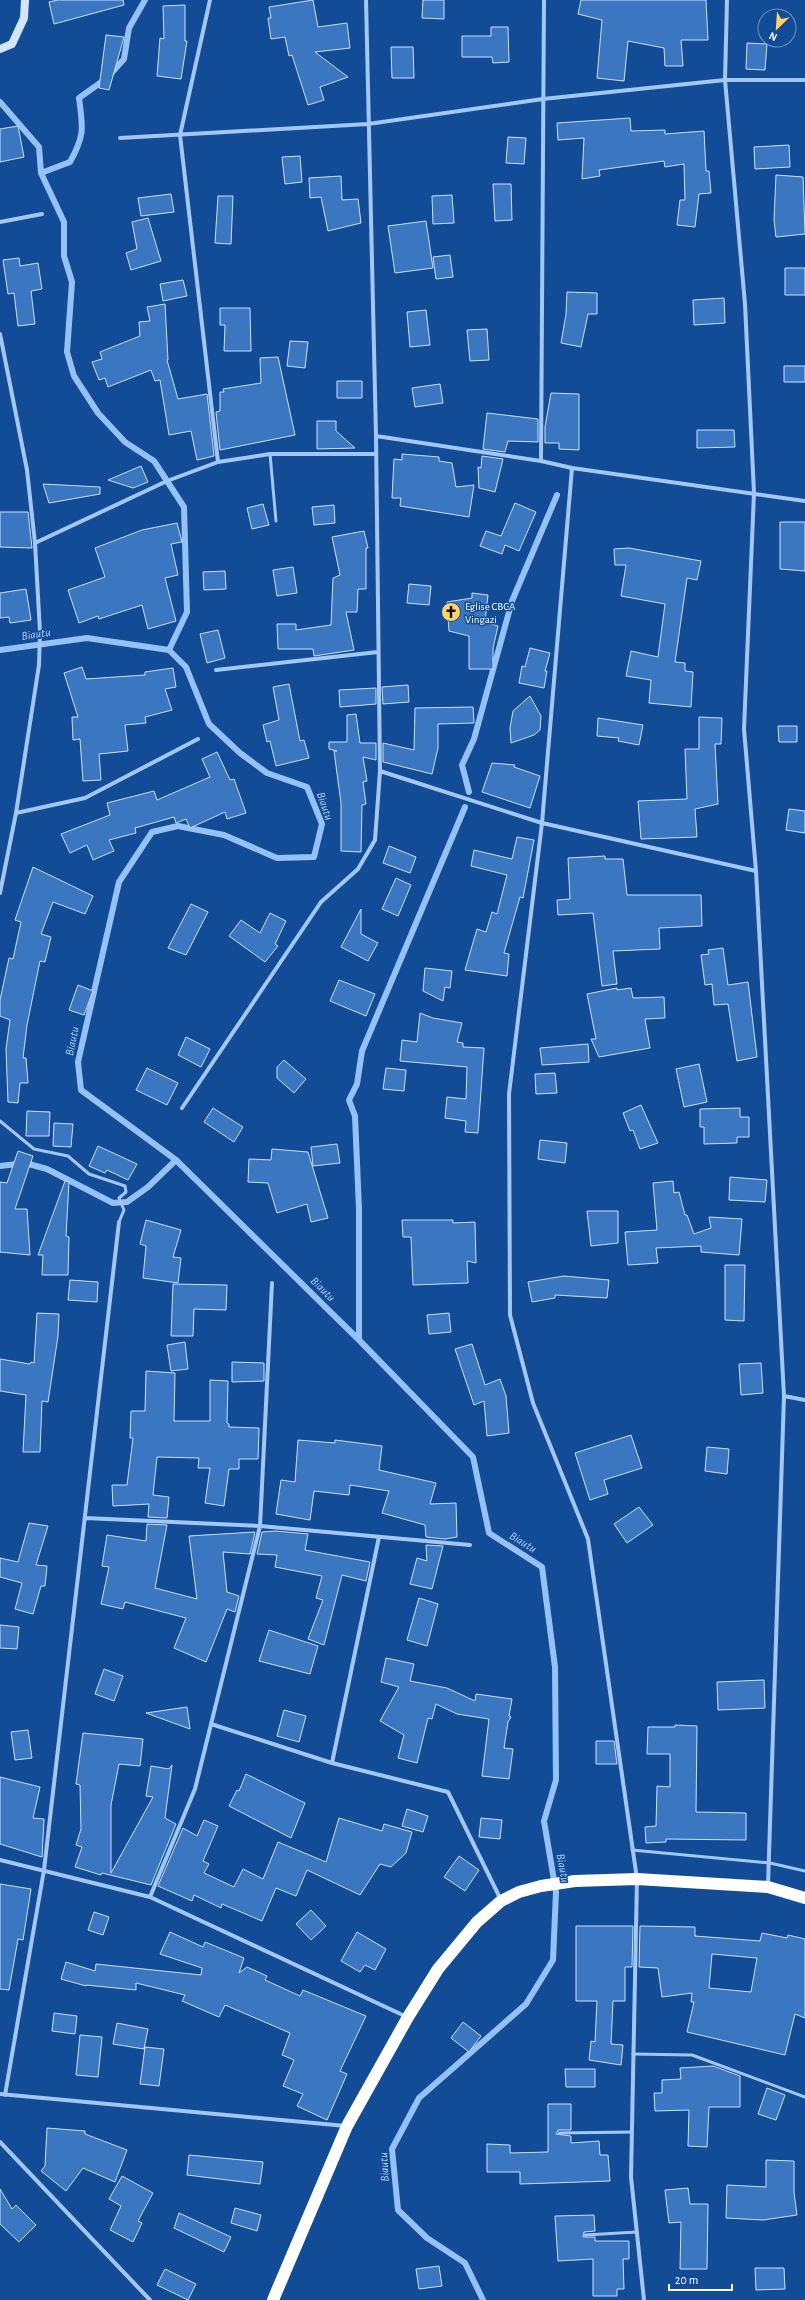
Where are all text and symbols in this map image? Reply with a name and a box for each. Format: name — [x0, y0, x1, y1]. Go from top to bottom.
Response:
north arrow — [757, 8, 797, 48]
text: N — [767, 30, 779, 43]
church icon: Eglise CBCA Vingazi — [440, 601, 462, 623]
place label: Eglise CBCA Vingazi — [465, 601, 516, 625]
water label: Biautu — [21, 626, 52, 642]
water label: Biautu — [315, 790, 336, 822]
water label: Biautu — [63, 1025, 81, 1057]
water label: Biautu — [308, 1274, 338, 1304]
water label: Biautu — [507, 1529, 539, 1555]
water label: Biautu — [555, 1853, 572, 1884]
water label: Biautu — [377, 2152, 391, 2182]
scale bar — [669, 2266, 732, 2292]
text: 20 m — [675, 2274, 698, 2286]

